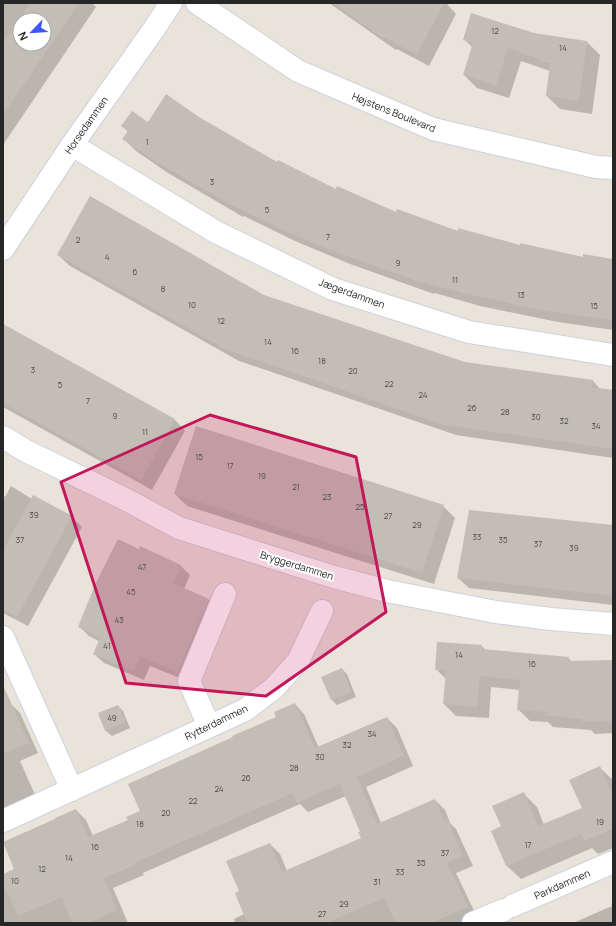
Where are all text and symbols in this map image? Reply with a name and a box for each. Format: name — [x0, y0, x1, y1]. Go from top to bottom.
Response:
north arrow — [12, 12, 52, 52]
house number: 12 — [491, 25, 499, 36]
text: N — [14, 30, 31, 43]
house number: 14 — [559, 42, 567, 53]
street label: Højstens Boulevard — [350, 89, 438, 135]
street label: Horsedammen — [61, 93, 111, 157]
house number: 1 — [145, 136, 149, 147]
house number: 3 — [210, 176, 214, 187]
house number: 5 — [265, 204, 270, 215]
house number: 7 — [326, 231, 330, 242]
house number: 2 — [76, 234, 81, 245]
house number: 4 — [105, 251, 110, 262]
house number: 9 — [396, 257, 401, 268]
house number: 6 — [133, 266, 138, 277]
house number: 11 — [452, 274, 458, 285]
street label: Jægerdammen — [317, 275, 387, 311]
house number: 8 — [161, 283, 166, 294]
house number: 13 — [517, 289, 525, 300]
house number: 10 — [188, 299, 196, 310]
house number: 15 — [590, 300, 598, 311]
house number: 12 — [217, 315, 225, 326]
house number: 14 — [264, 336, 272, 347]
house number: 16 — [291, 345, 299, 356]
house number: 18 — [318, 355, 326, 366]
house number: 3 — [31, 364, 35, 375]
house number: 20 — [348, 365, 358, 376]
house number: 22 — [384, 378, 394, 389]
house number: 5 — [58, 379, 63, 390]
house number: 24 — [418, 389, 428, 400]
house number: 7 — [86, 395, 90, 406]
house number: 26 — [467, 402, 477, 413]
house number: 28 — [500, 406, 510, 417]
house number: 9 — [113, 410, 118, 421]
house number: 30 — [531, 411, 541, 422]
house number: 32 — [560, 415, 569, 426]
house number: 34 — [591, 420, 601, 431]
house number: 11 — [142, 426, 148, 437]
house number: 15 — [195, 451, 203, 462]
house number: 17 — [226, 460, 234, 471]
house number: 19 — [258, 470, 266, 481]
house number: 21 — [292, 481, 300, 492]
house number: 23 — [323, 491, 331, 502]
house number: 25 — [355, 501, 365, 512]
house number: 39 — [29, 509, 39, 520]
house number: 27 — [384, 510, 392, 521]
house number: 29 — [412, 519, 422, 530]
house number: 33 — [473, 531, 481, 542]
house number: 37 — [16, 534, 24, 545]
house number: 35 — [498, 534, 508, 545]
house number: 37 — [534, 538, 542, 549]
house number: 39 — [569, 542, 579, 553]
street label: Bryggerdammen — [259, 547, 335, 583]
house number: 47 — [138, 561, 146, 572]
house number: 45 — [126, 586, 136, 597]
house number: 43 — [114, 614, 124, 625]
house number: 41 — [103, 640, 111, 651]
house number: 14 — [455, 649, 463, 660]
house number: 16 — [528, 658, 536, 669]
street label: Rytterdammen — [182, 701, 250, 743]
house number: 49 — [107, 712, 117, 723]
house number: 34 — [367, 728, 377, 739]
house number: 32 — [343, 739, 352, 750]
house number: 30 — [315, 751, 325, 762]
house number: 28 — [289, 762, 299, 773]
house number: 26 — [241, 772, 251, 783]
house number: 24 — [214, 783, 224, 794]
house number: 22 — [188, 795, 198, 806]
house number: 20 — [161, 807, 171, 818]
house number: 19 — [596, 816, 604, 827]
house number: 18 — [136, 818, 144, 829]
house number: 17 — [524, 839, 532, 850]
house number: 16 — [91, 841, 99, 852]
house number: 37 — [441, 847, 449, 858]
house number: 14 — [65, 852, 73, 863]
house number: 35 — [416, 857, 426, 868]
house number: 12 — [38, 863, 46, 874]
street label: Parkdammen — [532, 865, 592, 903]
house number: 33 — [396, 866, 404, 877]
house number: 10 — [11, 875, 19, 886]
house number: 31 — [373, 876, 381, 887]
house number: 29 — [339, 898, 349, 909]
house number: 27 — [318, 908, 326, 919]

